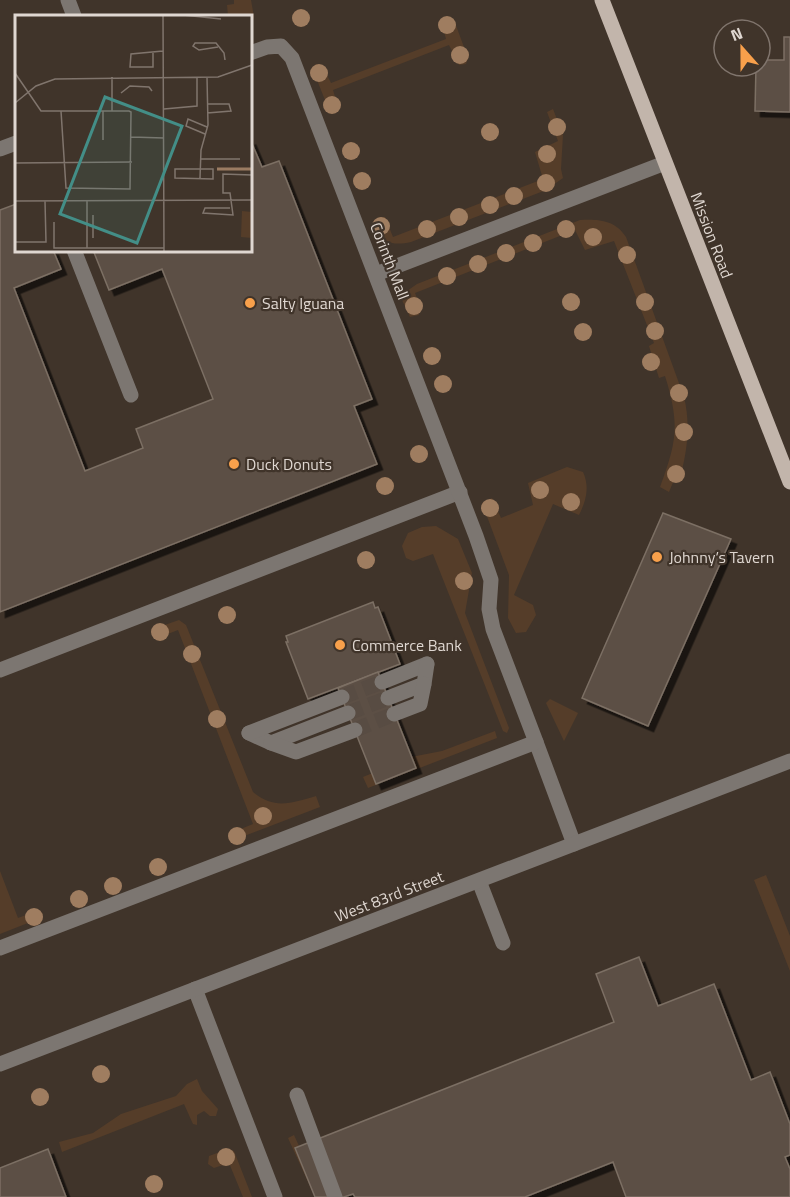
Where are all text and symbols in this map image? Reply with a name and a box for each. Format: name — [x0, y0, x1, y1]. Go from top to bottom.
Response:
inset map — [15, 15, 252, 252]
north arrow — [712, 18, 772, 78]
text: N — [727, 21, 746, 47]
street label: Mission Road — [685, 188, 739, 282]
street label: Corinth Mall — [364, 219, 416, 303]
place label: Salty Iguana — [262, 291, 344, 315]
marker: Salty Iguana — [243, 296, 257, 310]
place label: Duck Donuts — [246, 452, 332, 476]
marker: Duck Donuts — [227, 457, 241, 471]
place label: Johnny’s Tavern — [669, 545, 774, 569]
marker: Johnny’s Tavern — [650, 550, 664, 564]
place label: Commerce Bank — [352, 633, 462, 657]
marker: Commerce Bank — [333, 638, 347, 652]
street label: West 83rd Street — [331, 864, 447, 928]

